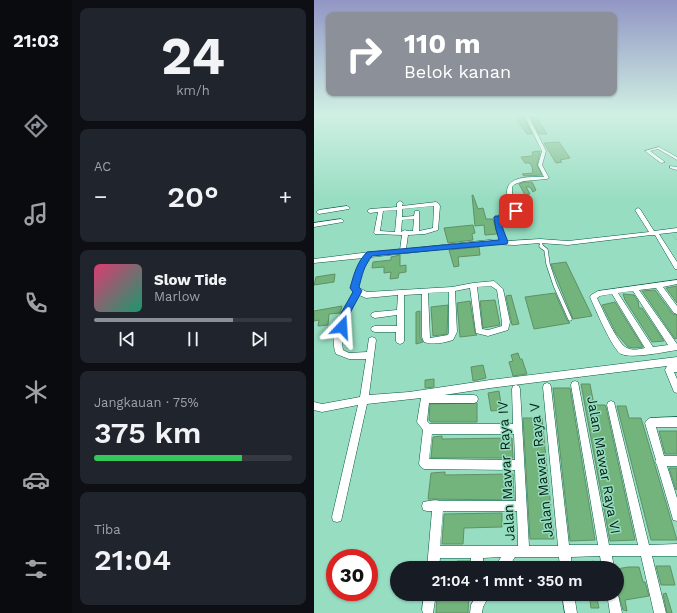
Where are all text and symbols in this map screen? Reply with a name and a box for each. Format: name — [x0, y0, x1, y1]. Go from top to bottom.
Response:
text: 24 — [161, 26, 225, 87]
text: 110 m — [404, 27, 481, 60]
icon: right — [338, 28, 390, 80]
text: 21:03 — [13, 30, 59, 51]
text: Belok kanan — [404, 61, 511, 82]
text: km/h — [176, 83, 210, 98]
icon: directions — [22, 112, 50, 140]
text: AC — [94, 159, 111, 174]
text: 20° — [167, 179, 219, 214]
text: − — [94, 184, 107, 209]
text: + — [279, 184, 292, 209]
pin — [499, 194, 533, 228]
icon: music — [22, 200, 50, 228]
icon: arrive — [505, 200, 527, 222]
text: Slow Tide — [154, 271, 227, 289]
icon: phone — [22, 289, 50, 317]
text: Marlow — [154, 289, 200, 304]
position arrow — [321, 306, 363, 348]
icon: previous — [116, 328, 138, 350]
icon: pause — [182, 328, 204, 350]
icon: next — [248, 328, 270, 350]
icon: climate — [22, 378, 50, 406]
text: Jangkauan · 75% — [94, 395, 199, 410]
street label: Jalan Mawar Raya VI — [584, 395, 624, 535]
street label: Jalan Mawar Raya IV — [494, 401, 518, 541]
street label: Jalan Mawar Raya V — [526, 402, 556, 538]
text: 375 km — [94, 415, 201, 450]
icon: car — [22, 466, 50, 494]
text: Tiba — [94, 522, 121, 537]
text: 21:04 — [94, 542, 171, 577]
speed limit sign: 30 — [326, 549, 378, 601]
icon: filters — [22, 555, 50, 583]
text: 21:04 · 1 mnt · 350 m — [431, 572, 583, 590]

